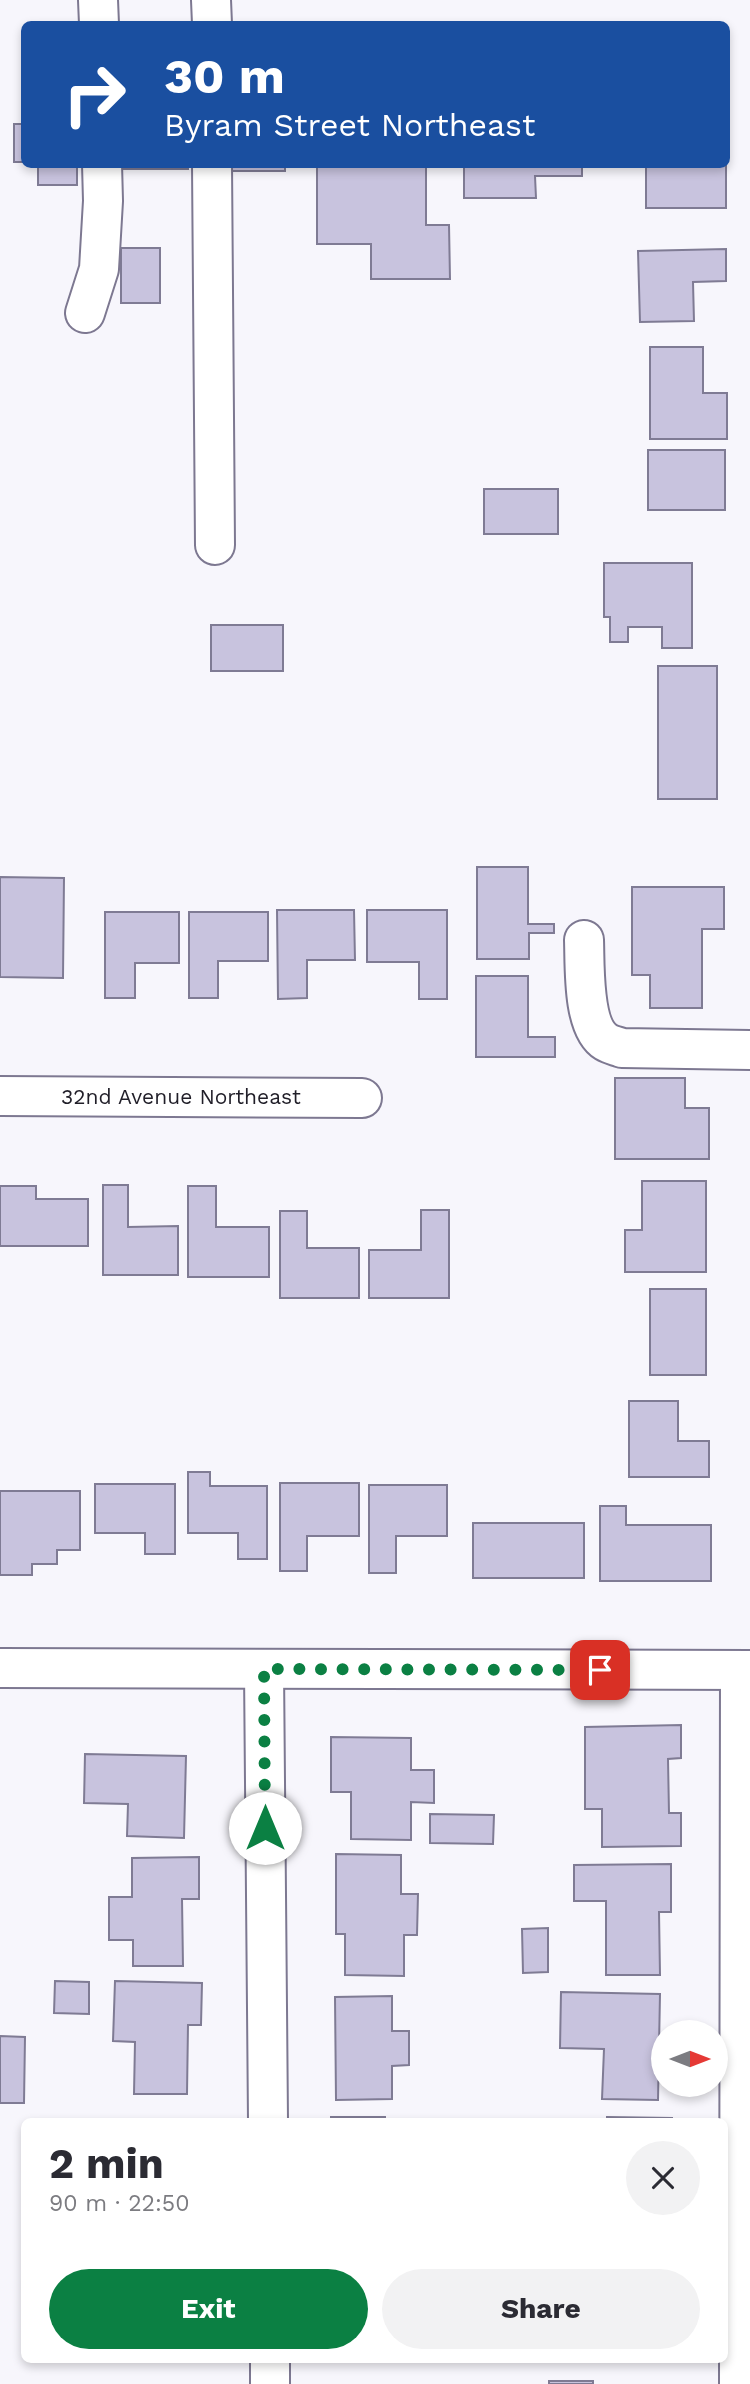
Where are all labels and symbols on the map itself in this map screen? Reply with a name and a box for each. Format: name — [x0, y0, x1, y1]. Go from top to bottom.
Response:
street label: 32nd Avenue Northeast — [61, 1084, 301, 1109]
pin — [570, 1640, 630, 1700]
position arrow — [228, 1791, 302, 1865]
north arrow — [651, 2020, 728, 2096]

